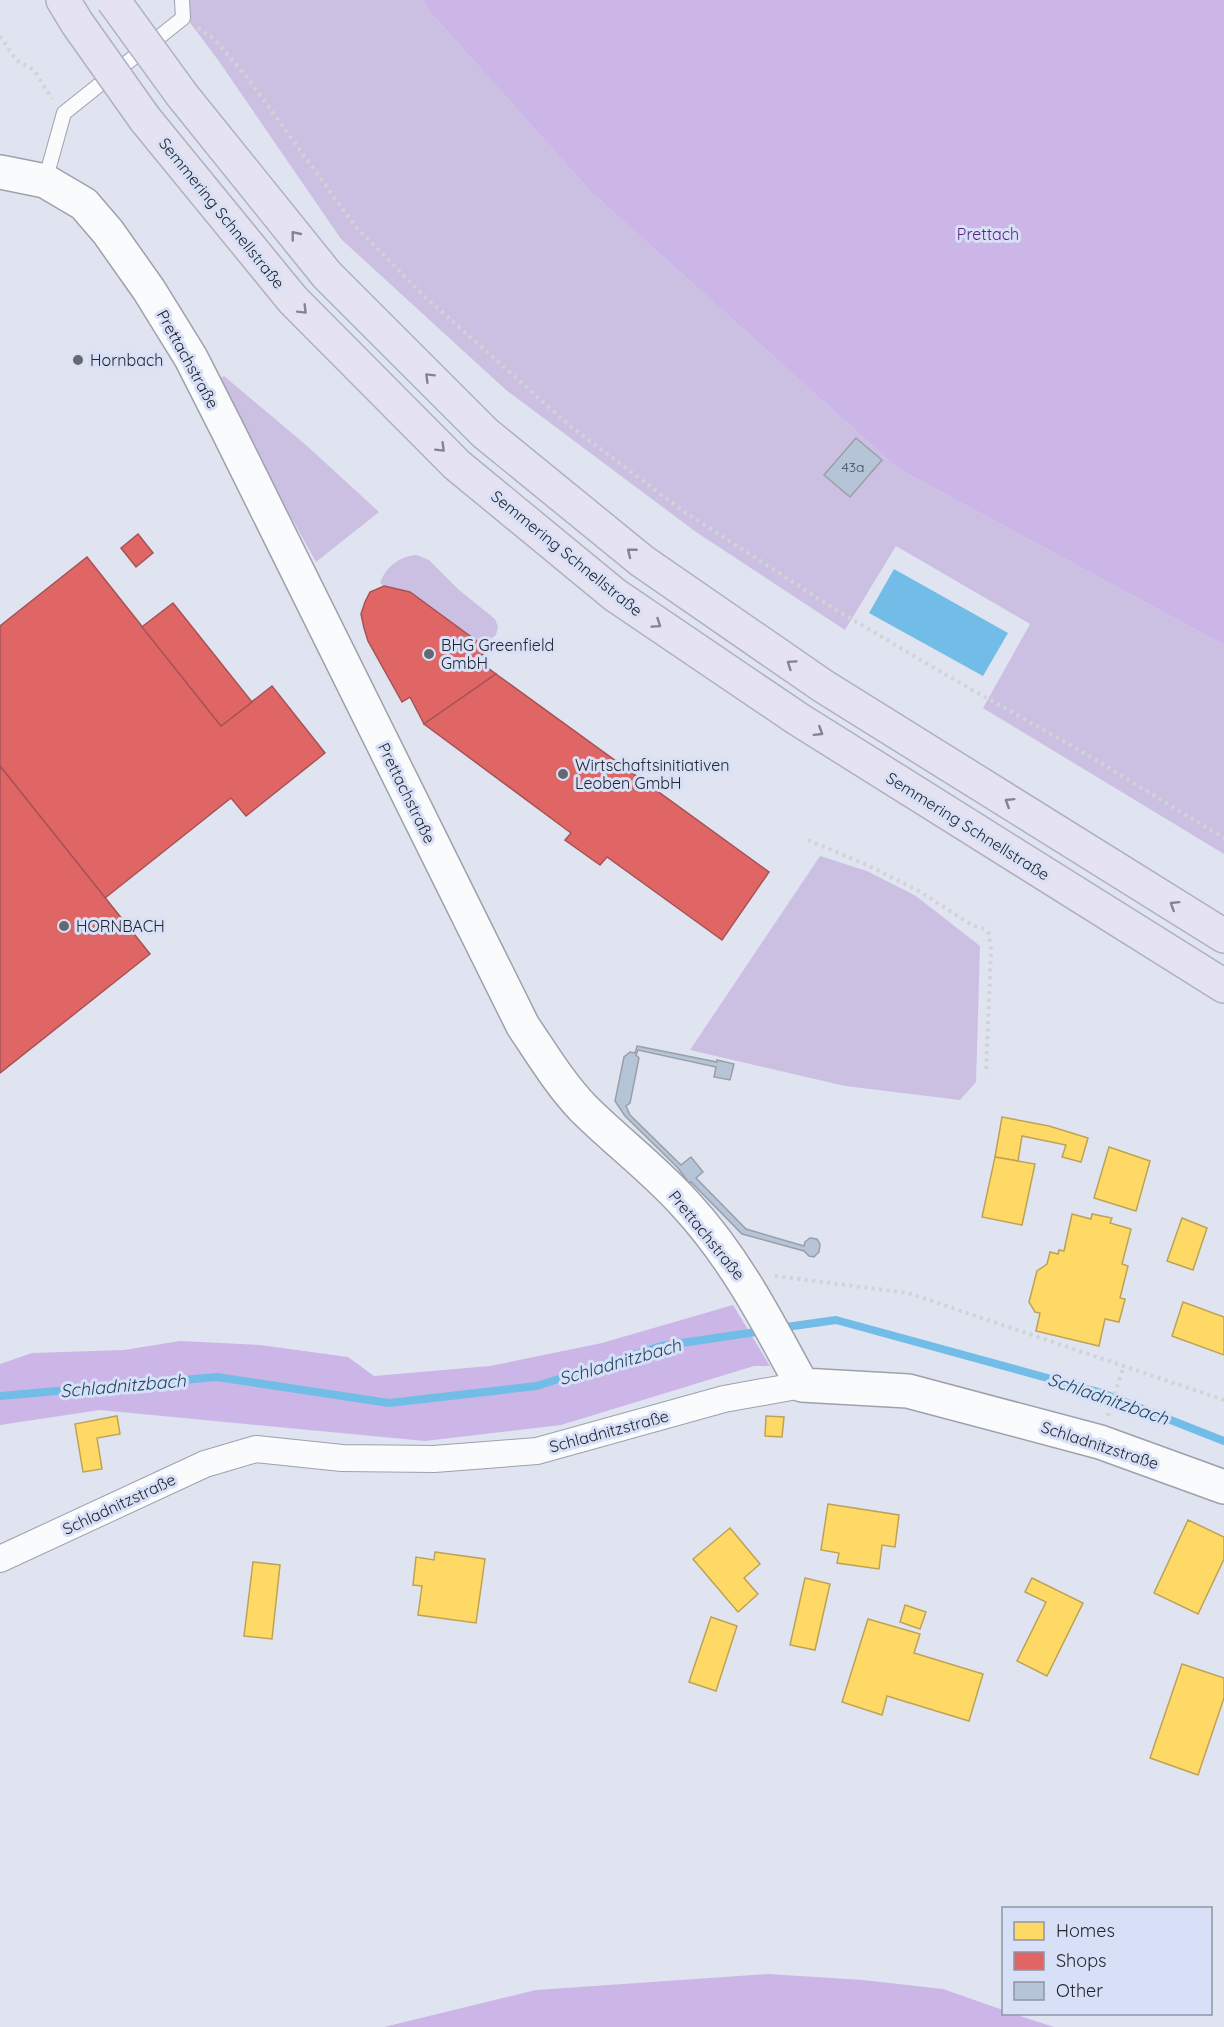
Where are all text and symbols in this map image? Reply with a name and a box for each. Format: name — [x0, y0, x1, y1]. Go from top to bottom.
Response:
street label: Semmering Schnellstraße — [155, 133, 289, 293]
park label: Prettach — [957, 224, 1019, 244]
one-way arrow — [291, 231, 302, 242]
one-way arrow — [296, 303, 307, 313]
street label: Prettachstraße — [153, 306, 223, 412]
place label: Hornbach — [90, 350, 163, 370]
marker: Hornbach — [71, 353, 85, 367]
one-way arrow — [425, 373, 436, 384]
one-way arrow — [433, 440, 444, 451]
house number: 43a — [841, 458, 865, 476]
street label: Semmering Schnellstraße — [487, 486, 647, 620]
one-way arrow — [627, 548, 638, 559]
one-way arrow — [651, 616, 661, 628]
place label: BHG Greenfield GmbH — [441, 635, 554, 673]
marker: BHG Greenfield GmbH — [422, 647, 436, 661]
one-way arrow — [786, 660, 797, 671]
one-way arrow — [813, 725, 823, 737]
street label: Prettachstraße — [374, 739, 440, 847]
place label: Wirtschaftsinitiativen Leoben GmbH — [575, 755, 730, 793]
marker: Wirtschaftsinitiativen Leoben GmbH — [556, 767, 570, 781]
street label: Semmering Schnellstraße — [883, 767, 1053, 885]
one-way arrow — [1005, 797, 1015, 809]
one-way arrow — [1170, 900, 1180, 912]
place label: HORNBACH — [76, 916, 165, 936]
marker: HORNBACH — [57, 919, 71, 933]
street label: Prettachstraße — [665, 1186, 749, 1284]
water label: Schladnitzbach — [556, 1333, 684, 1390]
water label: Schladnitzbach — [1045, 1367, 1172, 1430]
water label: Schladnitzbach — [59, 1368, 187, 1402]
street label: Schladnitzstraße — [547, 1405, 671, 1457]
street label: Schladnitzstraße — [1039, 1417, 1161, 1473]
street label: Schladnitzstraße — [59, 1469, 179, 1539]
legend — [1002, 1907, 1212, 2015]
text: Homes — [1056, 1919, 1115, 1942]
text: Shops — [1056, 1949, 1107, 1972]
text: Other — [1056, 1979, 1103, 2002]

